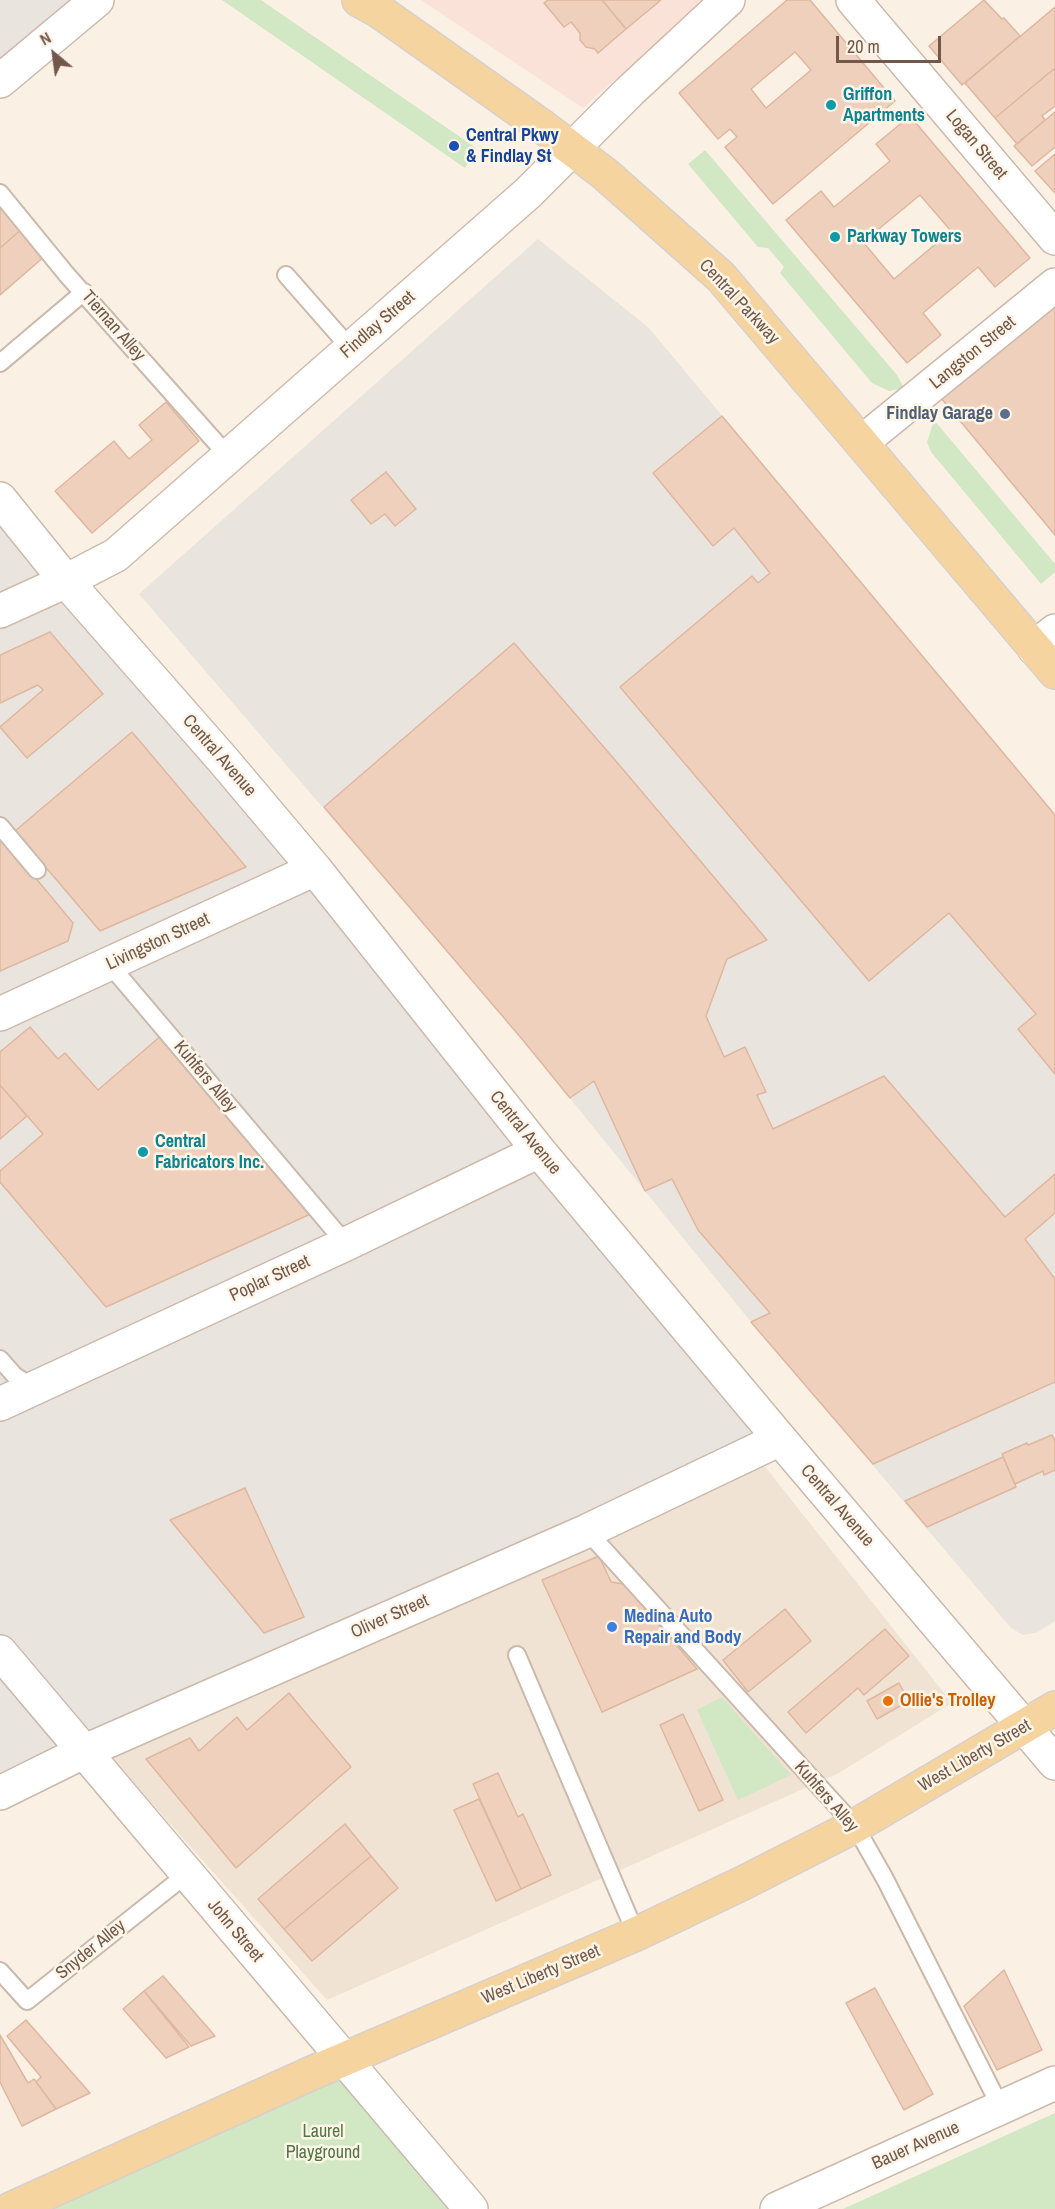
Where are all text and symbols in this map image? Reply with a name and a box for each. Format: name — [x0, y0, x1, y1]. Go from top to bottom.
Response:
north arrow — [24, 24, 84, 84]
scale bar — [839, 24, 944, 62]
text: N — [36, 26, 55, 50]
text: 20 m — [847, 34, 880, 59]
place label: Griffon Apartments — [843, 84, 925, 127]
marker: Griffon Apartments — [824, 98, 838, 112]
street label: Logan Street — [941, 106, 1011, 184]
place label: Central Pkwy & Findlay St — [466, 125, 559, 168]
marker: Central Pkwy & Findlay St — [447, 139, 461, 153]
place label: Parkway Towers — [847, 226, 962, 248]
marker: Parkway Towers — [828, 230, 842, 244]
street label: Central Parkway — [694, 255, 784, 349]
street label: Tiernan Alley — [76, 286, 150, 366]
street label: Findlay Street — [336, 287, 420, 363]
street label: Langston Street — [926, 312, 1020, 394]
place label: Findlay Garage — [886, 403, 993, 425]
marker: Findlay Garage — [998, 407, 1012, 421]
street label: Central Avenue — [178, 711, 260, 801]
street label: Livingston Street — [103, 909, 213, 975]
street label: Kuhfers Alley — [169, 1037, 241, 1117]
street label: Central Avenue — [485, 1087, 565, 1179]
place label: Central Fabricators Inc. — [155, 1131, 264, 1174]
marker: Central Fabricators Inc. — [136, 1145, 150, 1159]
street label: Poplar Street — [226, 1251, 314, 1307]
street label: Central Avenue — [796, 1461, 878, 1551]
street label: Oliver Street — [348, 1590, 432, 1644]
place label: Medina Auto Repair and Body — [624, 1606, 741, 1648]
marker: Medina Auto Repair and Body — [605, 1620, 619, 1634]
place label: Ollie's Trolley — [900, 1690, 995, 1712]
marker: Ollie's Trolley — [881, 1694, 895, 1708]
street label: West Liberty Street — [915, 1715, 1035, 1797]
street label: Kuhfers Alley — [789, 1757, 863, 1837]
street label: John Street — [202, 1895, 268, 1967]
street label: Snyder Alley — [52, 1916, 130, 1984]
street label: West Liberty Street — [479, 1940, 603, 2010]
street label: Bauer Avenue — [869, 2117, 963, 2175]
park label: Laurel Playground — [286, 2121, 360, 2164]

